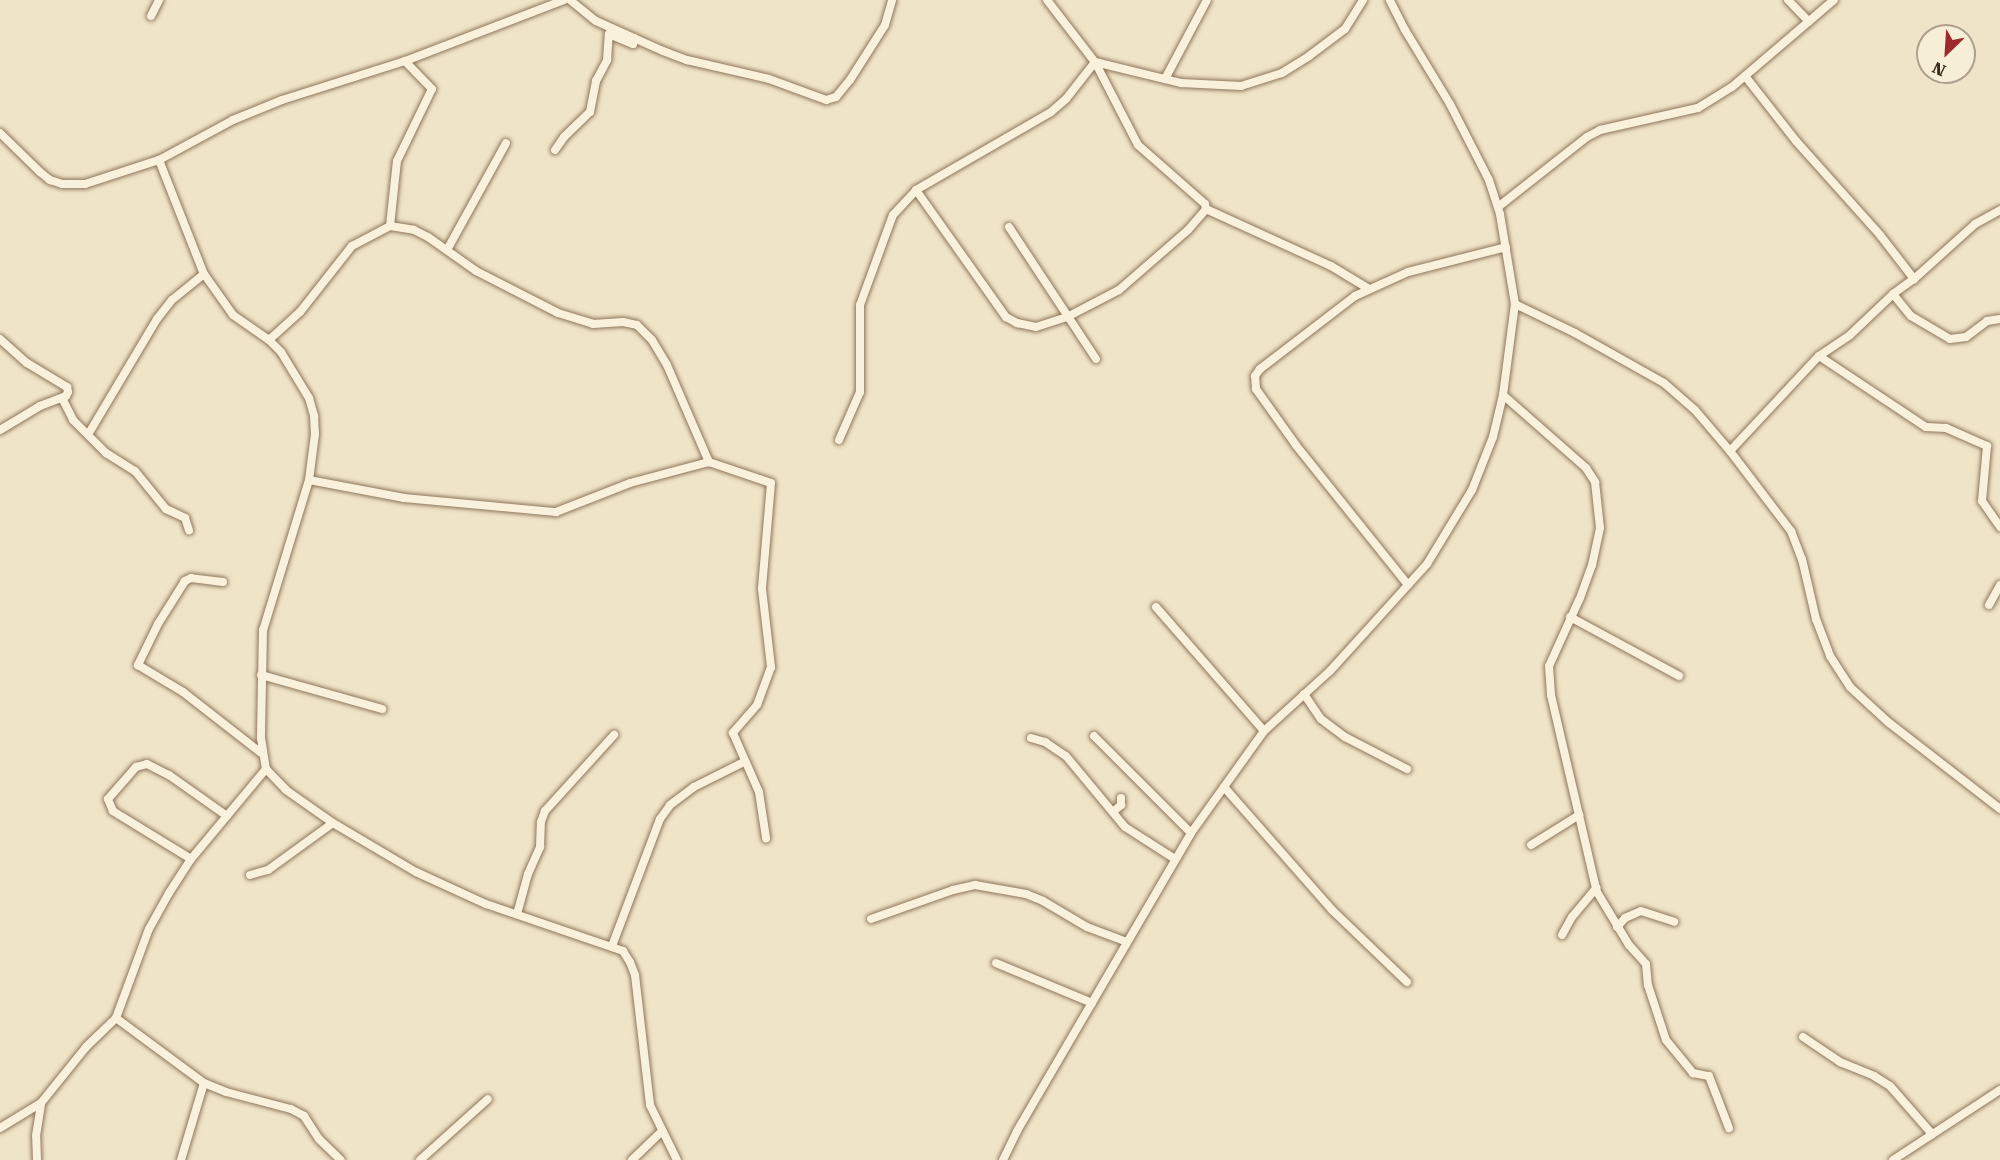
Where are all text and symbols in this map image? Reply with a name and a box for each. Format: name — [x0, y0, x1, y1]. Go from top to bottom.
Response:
north arrow — [1916, 24, 1976, 84]
text: N — [1929, 58, 1949, 80]

